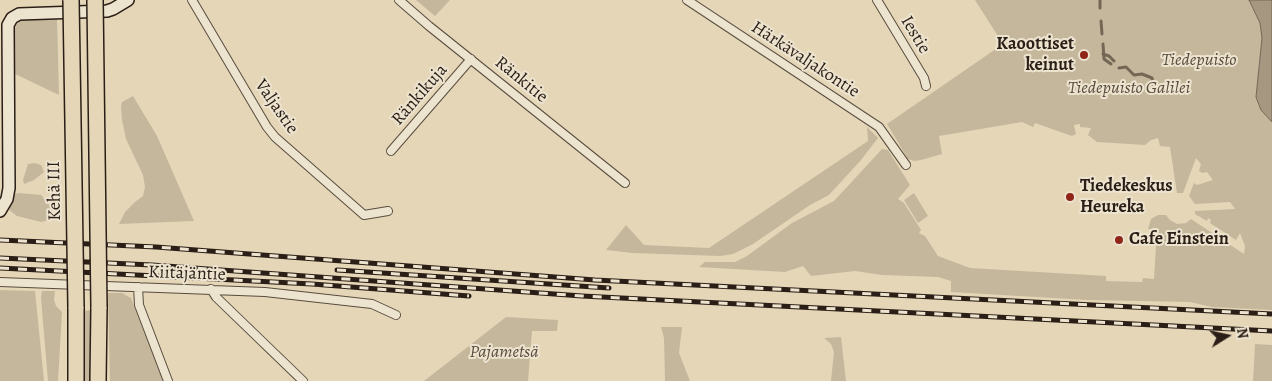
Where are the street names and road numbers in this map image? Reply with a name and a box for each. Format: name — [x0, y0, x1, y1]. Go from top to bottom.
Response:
street label: Iestie — [895, 12, 935, 58]
street label: Härkävaljakontie — [747, 17, 863, 103]
street label: Ränkitie — [490, 52, 552, 108]
street label: Ränkikuja — [387, 60, 453, 130]
street label: Valjastie — [250, 76, 302, 138]
street label: Kehä III — [44, 161, 66, 221]
street label: Kiitäjäntie — [148, 262, 226, 286]

